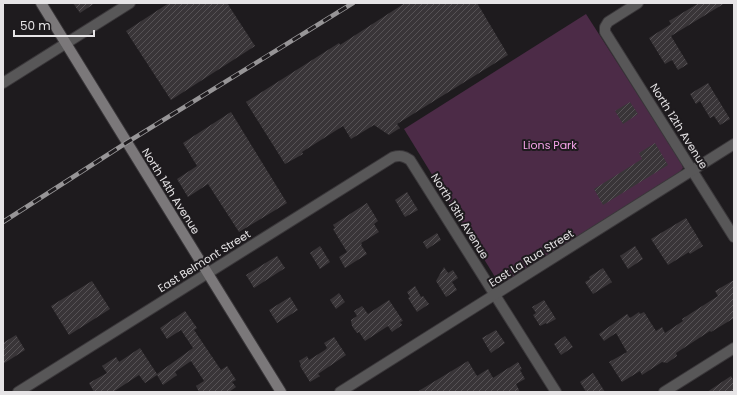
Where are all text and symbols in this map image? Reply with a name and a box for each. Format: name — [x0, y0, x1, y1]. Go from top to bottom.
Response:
scale bar — [14, 12, 94, 38]
text: 50 m — [20, 17, 51, 34]
street label: North 12th Avenue — [646, 80, 712, 172]
park label: Lions Park — [523, 137, 577, 153]
street label: North 14th Avenue — [138, 145, 204, 237]
street label: North 13th Avenue — [427, 170, 493, 262]
street label: East La Rua Street — [486, 225, 576, 291]
street label: East Belmont Street — [155, 226, 253, 296]

